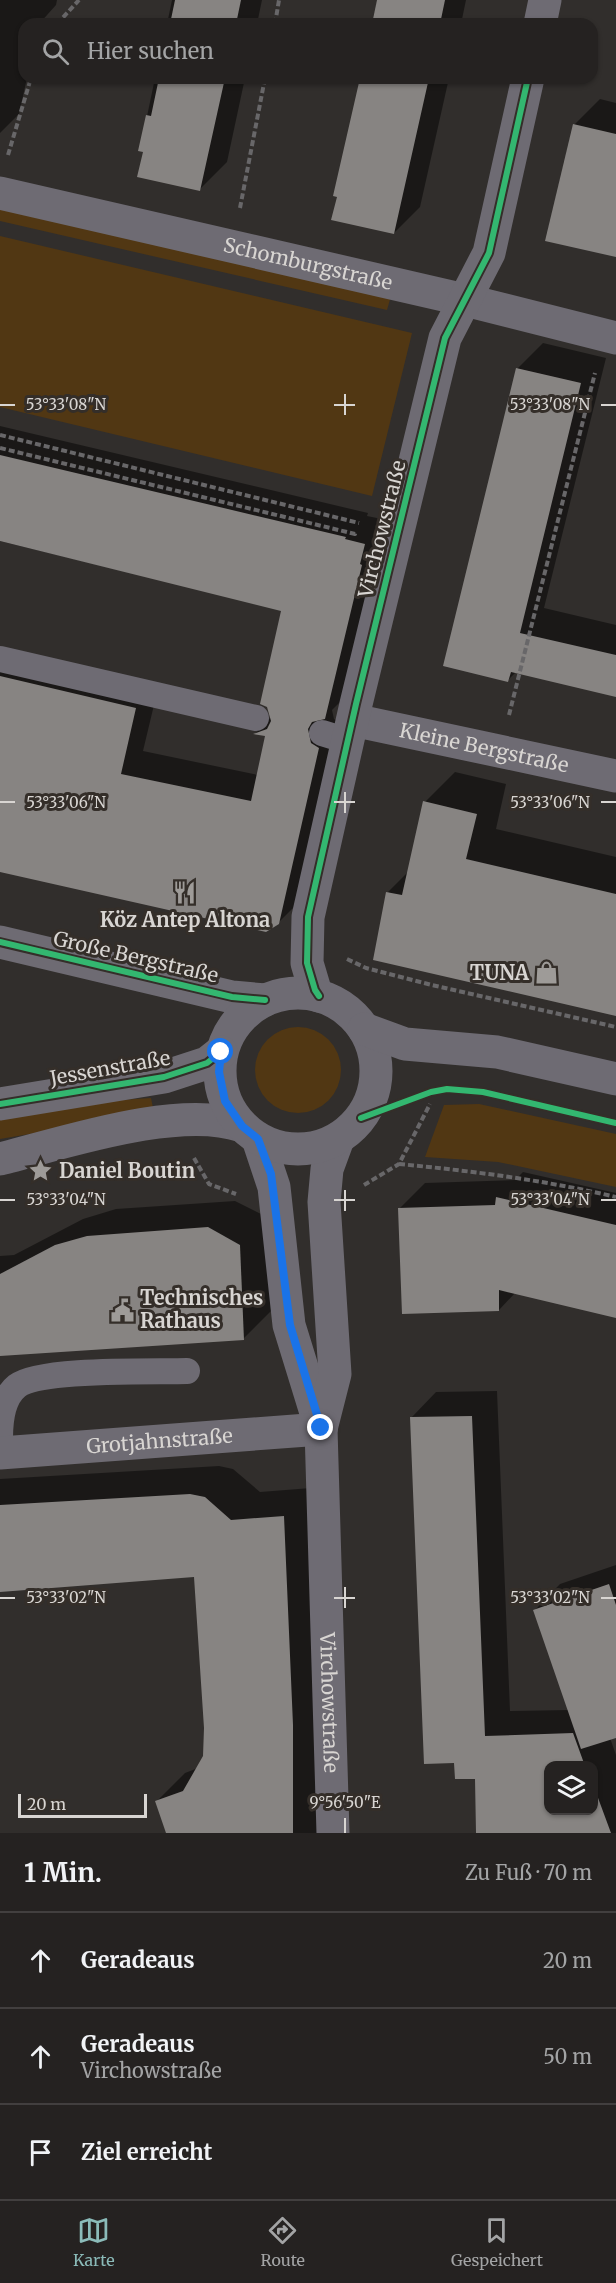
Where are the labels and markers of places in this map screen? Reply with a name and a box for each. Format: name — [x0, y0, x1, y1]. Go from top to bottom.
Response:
restaurant icon: Köz Antep Altona — [172, 879, 198, 905]
place label: Köz Antep Altona — [100, 907, 270, 932]
place label: TUNA — [470, 960, 530, 985]
shop icon: TUNA — [534, 960, 560, 986]
place icon: Daniel Boutin — [28, 1158, 54, 1184]
place label: Daniel Boutin — [59, 1158, 195, 1183]
place label: Technisches Rathaus — [140, 1285, 263, 1333]
public building icon: Technisches Rathaus — [109, 1297, 135, 1323]

